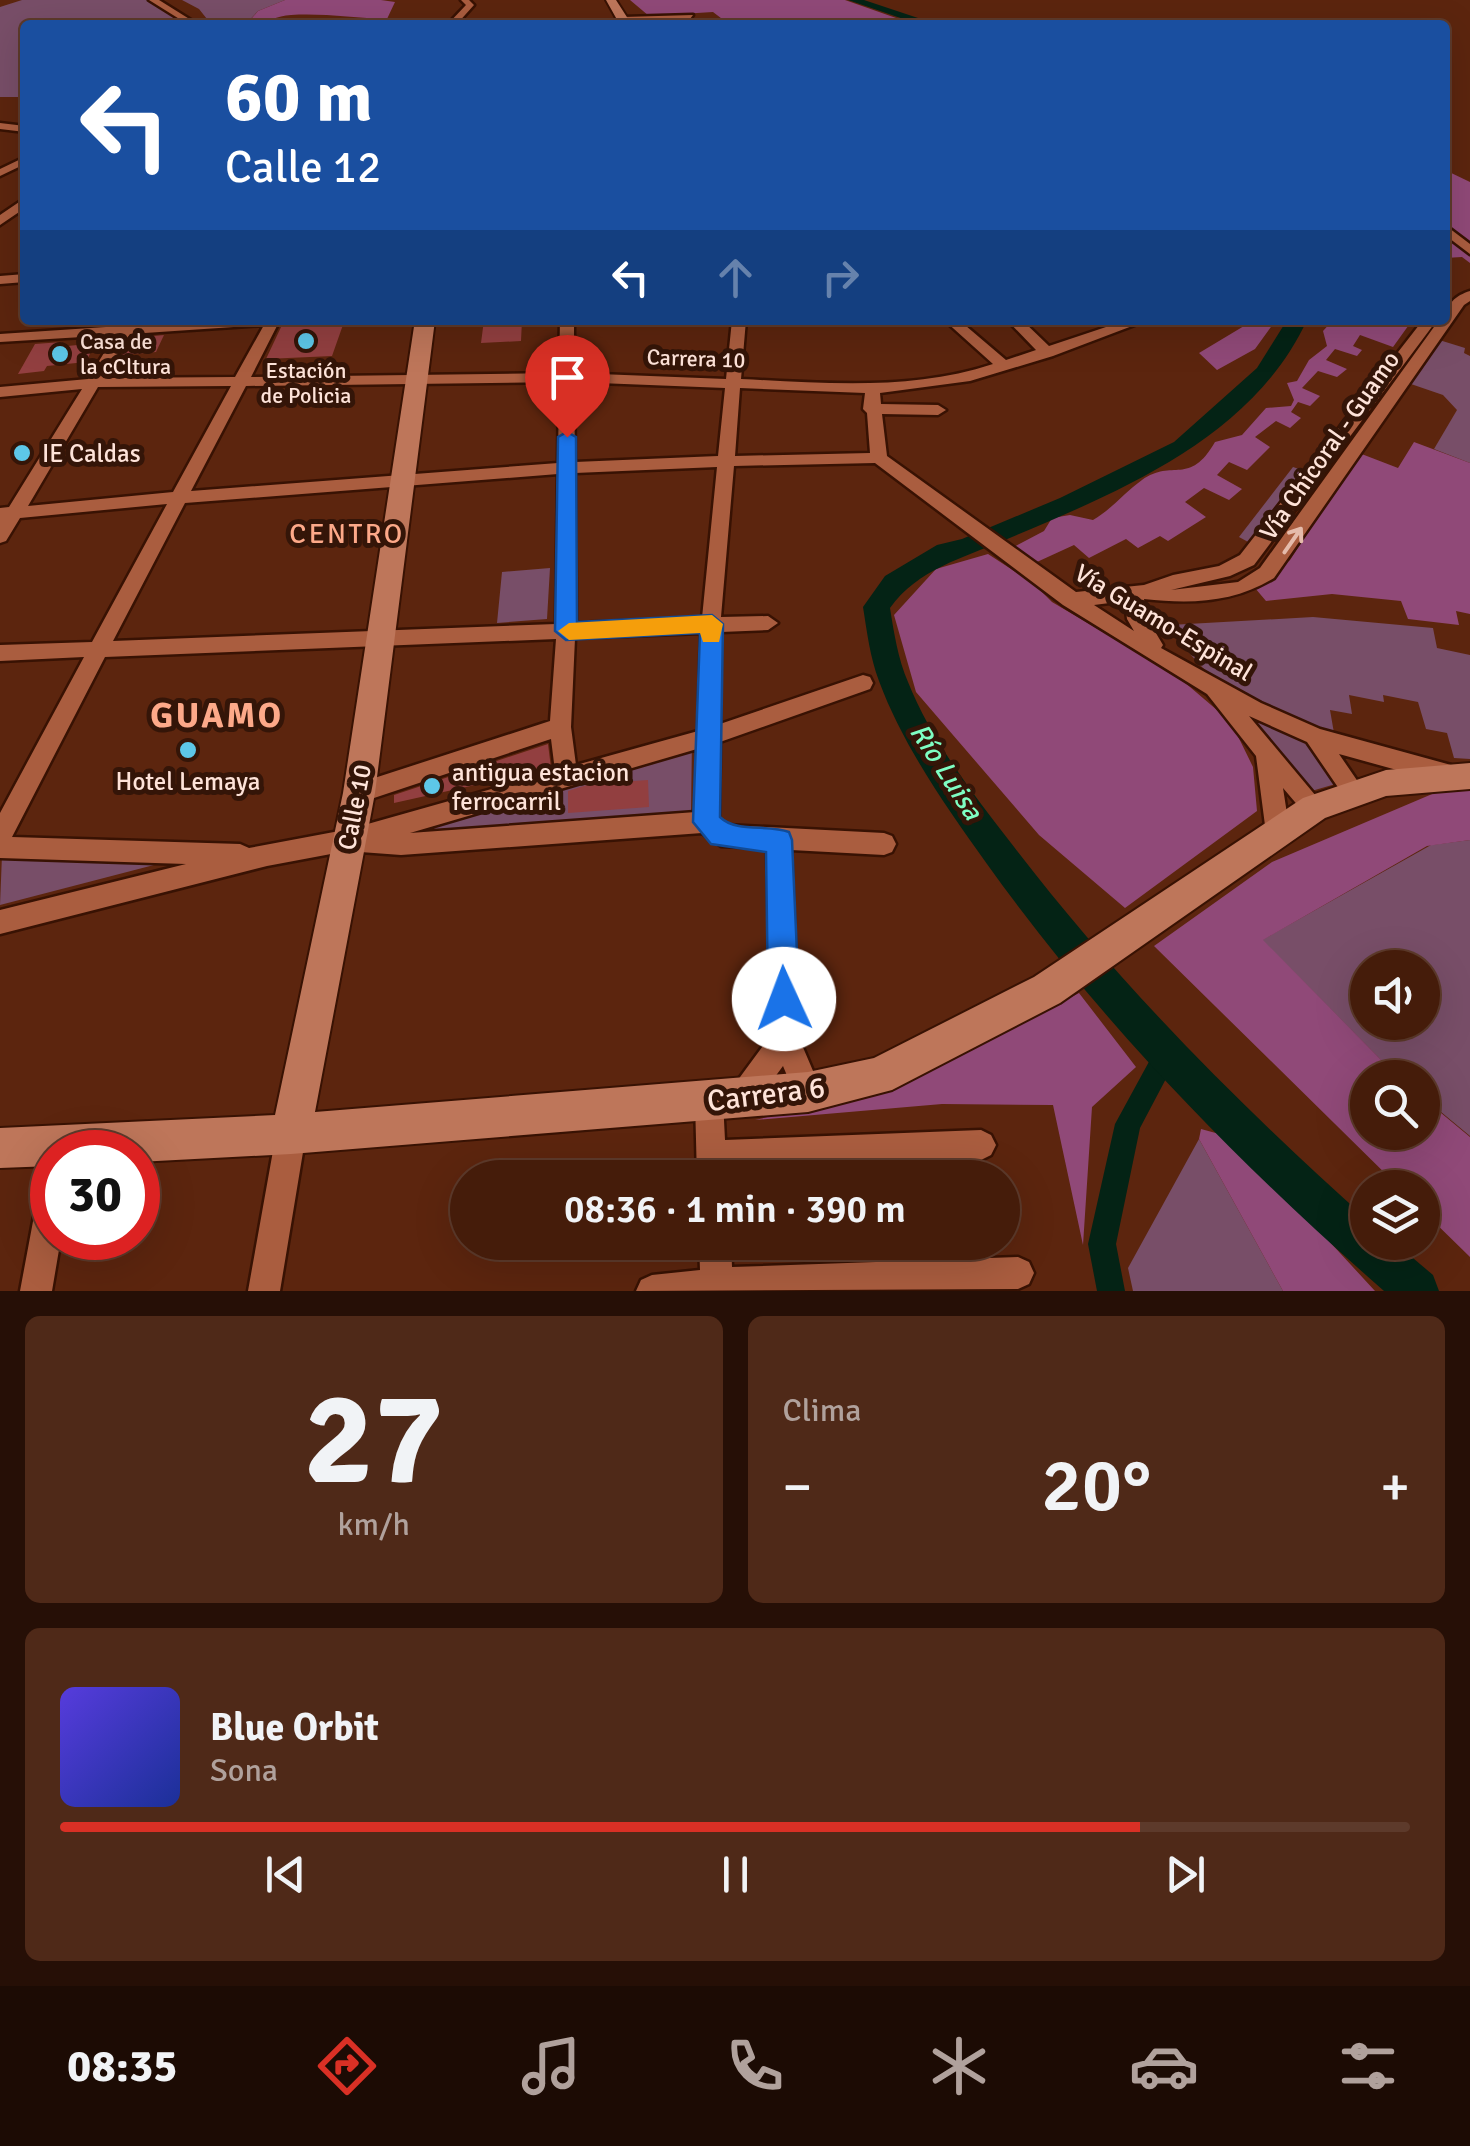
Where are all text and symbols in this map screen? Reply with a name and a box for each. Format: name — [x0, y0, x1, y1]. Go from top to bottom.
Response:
text: 60 m — [225, 54, 373, 140]
icon: left — [60, 60, 190, 190]
text: Calle 12 — [225, 140, 381, 195]
icon: left — [603, 250, 658, 305]
icon: ahead — [708, 250, 763, 305]
icon: right — [813, 250, 868, 305]
place label: Casa de la cCltura — [80, 328, 171, 380]
marker: Estación de Policia — [295, 330, 317, 352]
pin — [525, 335, 610, 438]
marker: Casa de la cCltura — [49, 343, 71, 365]
street label: Carrera 10 — [646, 343, 746, 374]
street label: Vía Chicoral - Guamo — [1253, 345, 1406, 546]
icon: arrive — [540, 350, 595, 405]
place label: Estación de Policia — [261, 357, 351, 409]
place label: IE Caldas — [42, 438, 141, 469]
marker: IE Caldas — [11, 442, 33, 464]
district label: CENTRO — [289, 517, 405, 551]
one-way arrow — [1282, 527, 1303, 554]
street label: Vía Guamo-Espinal — [1069, 557, 1258, 688]
district label: GUAMO — [150, 694, 284, 737]
water label: Río Luisa — [902, 717, 990, 827]
marker: Hotel Lemaya — [177, 739, 199, 761]
place label: antigua estacion ferrocarril — [452, 757, 629, 817]
street label: Calle 10 — [331, 762, 378, 853]
place label: Hotel Lemaya — [116, 766, 260, 797]
marker: antigua estacion ferrocarril — [421, 775, 443, 797]
position arrow — [732, 947, 836, 1051]
map controls — [1350, 950, 1440, 1260]
button: sound — [1350, 950, 1440, 1040]
button: search — [1350, 1060, 1440, 1150]
street label: Carrera 6 — [705, 1069, 827, 1120]
speed limit sign: 30 — [30, 1130, 160, 1260]
button: layers — [1350, 1170, 1440, 1260]
text: 08:36 · 1 min · 390 m — [564, 1186, 906, 1233]
text: 27 — [304, 1360, 444, 1520]
text: Clima — [783, 1391, 861, 1430]
text: 20° — [1041, 1439, 1151, 1532]
text: − — [783, 1453, 812, 1521]
text: + — [1380, 1453, 1410, 1521]
text: km/h — [338, 1505, 410, 1544]
text: Blue Orbit — [210, 1704, 379, 1751]
text: Sona — [210, 1751, 278, 1790]
icon: previous — [258, 1847, 313, 1902]
icon: pause — [708, 1847, 763, 1902]
icon: next — [1158, 1847, 1213, 1902]
icon: directions — [312, 2031, 382, 2101]
icon: music — [516, 2031, 586, 2101]
icon: phone — [720, 2031, 790, 2101]
icon: climate — [924, 2031, 994, 2101]
icon: car — [1129, 2031, 1199, 2101]
icon: filters — [1333, 2031, 1403, 2101]
text: 08:35 — [67, 2039, 178, 2094]

